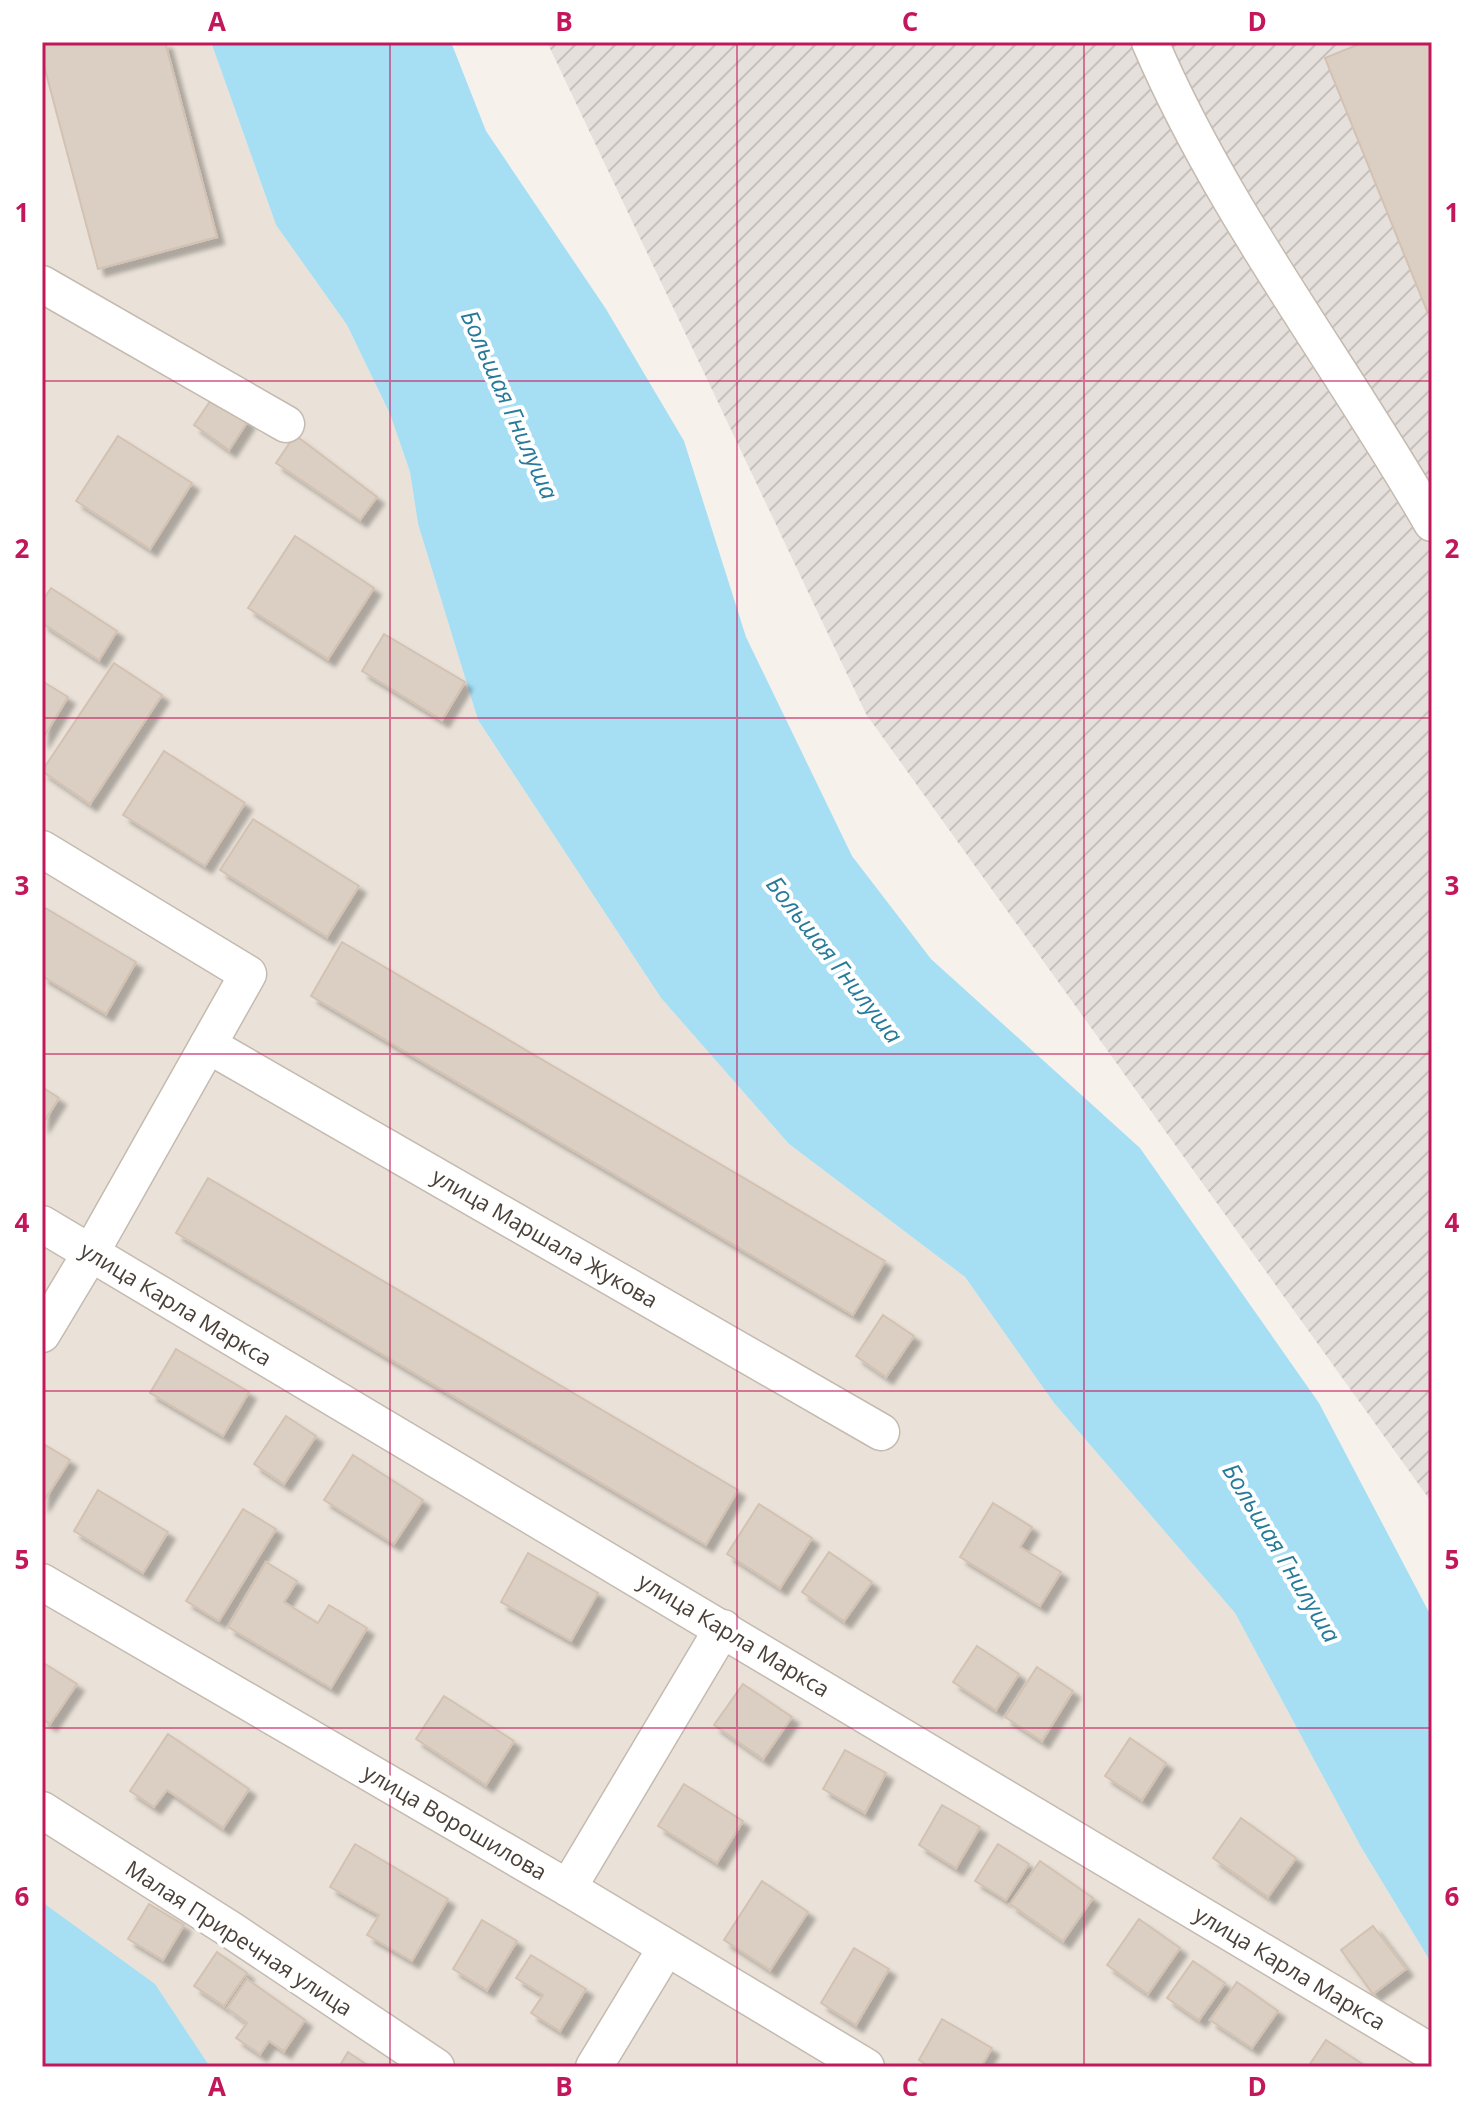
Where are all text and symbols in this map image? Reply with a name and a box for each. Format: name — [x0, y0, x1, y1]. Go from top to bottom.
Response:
text: A — [208, 3, 226, 39]
text: B — [555, 3, 573, 39]
text: C — [902, 3, 918, 39]
text: D — [1247, 3, 1267, 39]
text: 1 — [15, 194, 29, 230]
text: 1 — [1445, 194, 1459, 230]
water label: Большая Гнилуша — [454, 305, 567, 505]
text: 2 — [15, 530, 30, 566]
text: 2 — [1445, 530, 1460, 566]
text: 3 — [15, 867, 29, 903]
text: 3 — [1445, 867, 1459, 903]
water label: Большая Гнилуша — [759, 869, 911, 1050]
street label: улица Маршала Жукова — [427, 1160, 664, 1314]
text: 4 — [15, 1204, 30, 1240]
text: 4 — [1445, 1204, 1460, 1240]
street label: улица Карла Маркса — [75, 1234, 278, 1372]
water label: Большая Гнилуша — [1216, 1456, 1349, 1648]
text: 5 — [15, 1541, 29, 1577]
text: 5 — [1445, 1541, 1459, 1577]
street label: улица Карла Маркса — [633, 1565, 836, 1703]
street label: улица Ворошилова — [358, 1756, 553, 1886]
street label: Малая Приречная улица — [120, 1852, 359, 2022]
text: 6 — [15, 1878, 30, 1914]
text: 6 — [1445, 1878, 1460, 1914]
street label: улица Карла Маркса — [1189, 1898, 1392, 2036]
text: A — [208, 2068, 226, 2104]
text: B — [555, 2068, 573, 2104]
text: C — [902, 2068, 918, 2104]
text: D — [1247, 2068, 1267, 2104]

